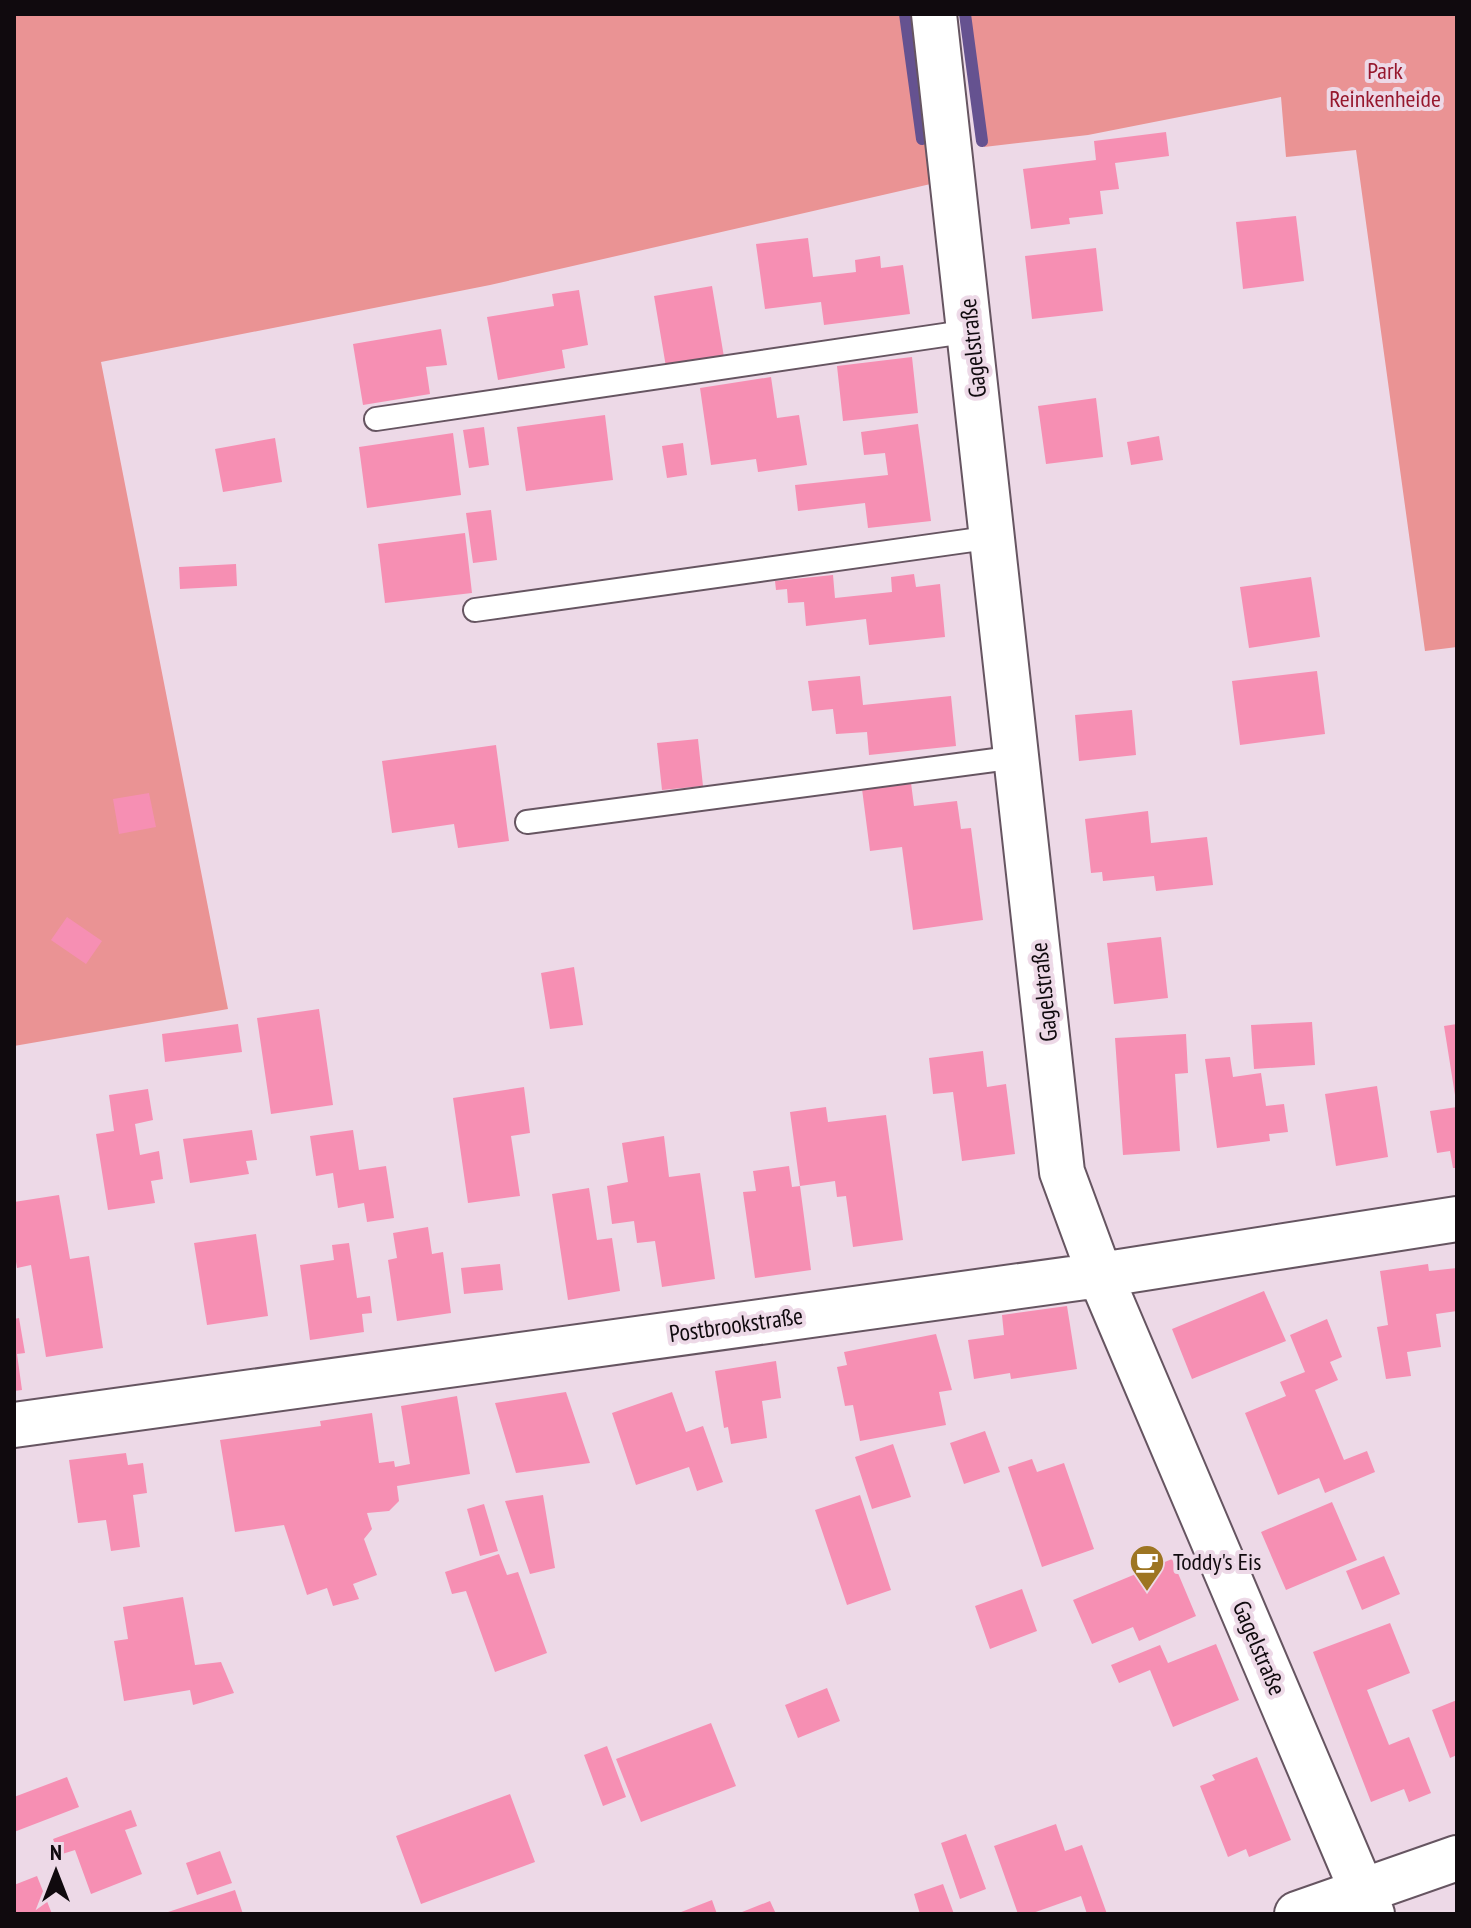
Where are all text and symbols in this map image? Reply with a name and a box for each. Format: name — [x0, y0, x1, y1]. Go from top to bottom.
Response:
park label: Park Reinkenheide — [1329, 55, 1441, 114]
street label: Gagelstraße — [952, 297, 993, 399]
street label: Gagelstraße — [1023, 941, 1064, 1043]
street label: Postbrookstraße — [667, 1300, 805, 1349]
cafe icon: Toddy's Eis — [1128, 1543, 1166, 1593]
place label: Toddy's Eis — [1173, 1546, 1261, 1577]
street label: Gagelstraße — [1226, 1596, 1293, 1700]
north arrow — [16, 1832, 96, 1912]
text: N — [50, 1838, 62, 1866]

